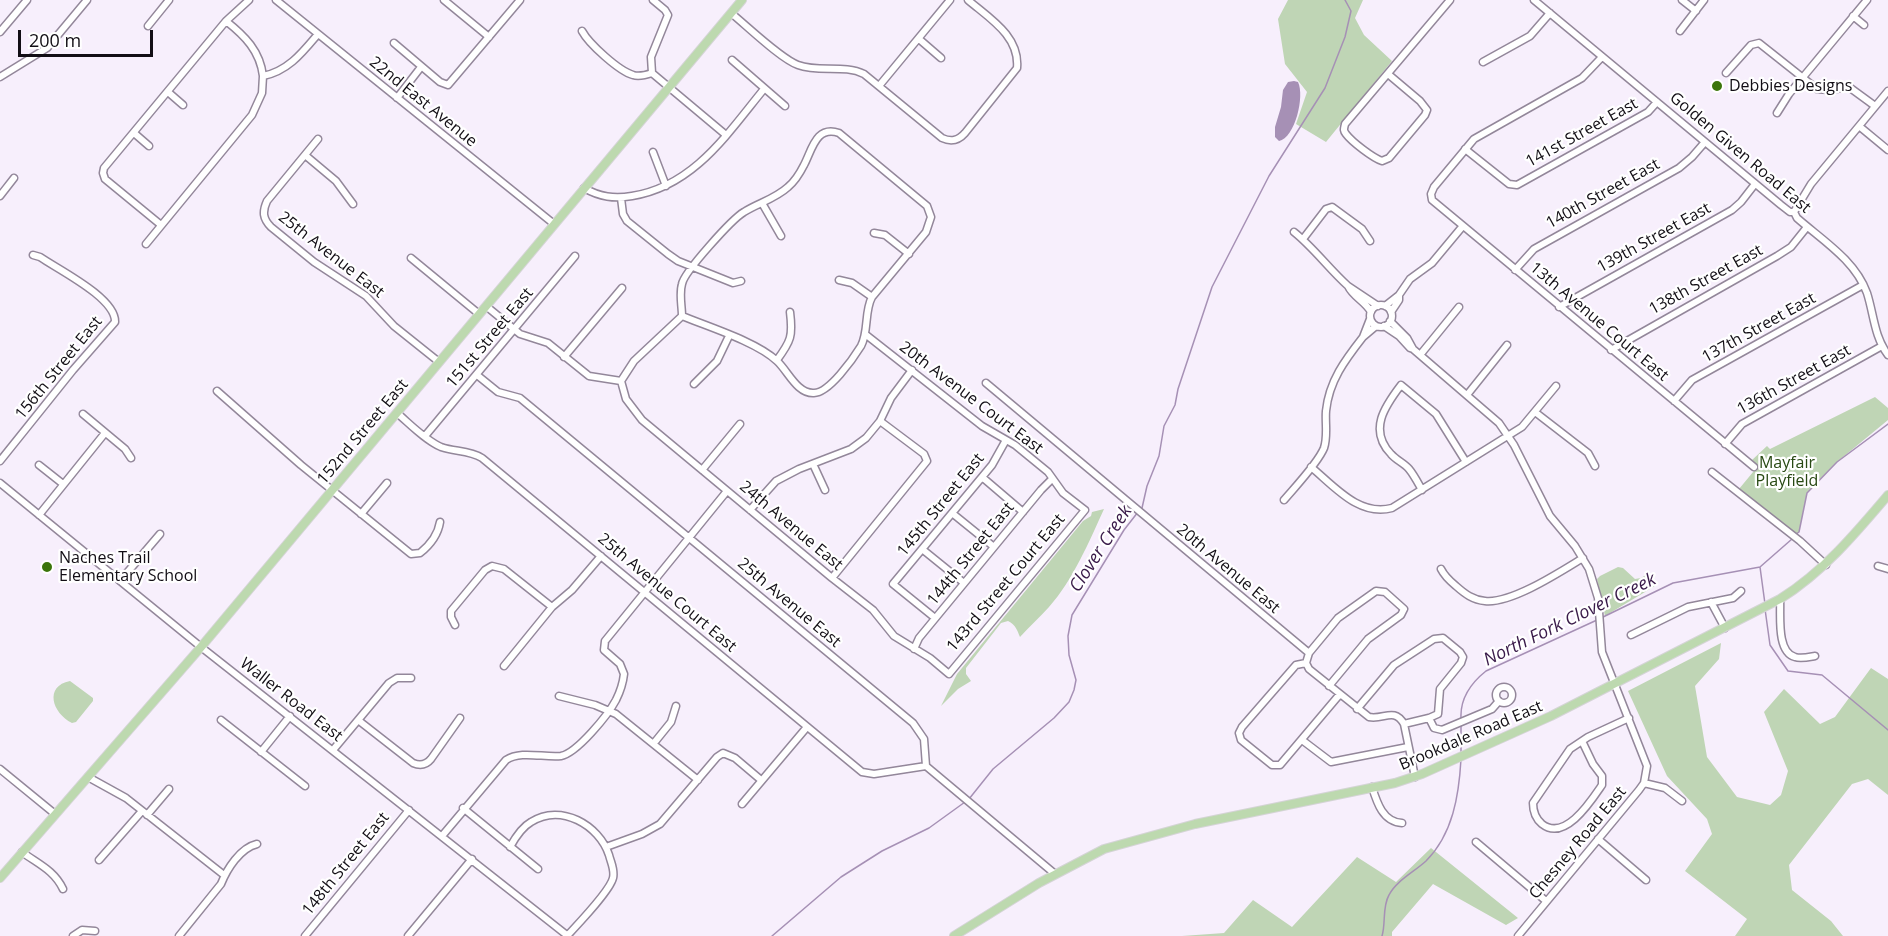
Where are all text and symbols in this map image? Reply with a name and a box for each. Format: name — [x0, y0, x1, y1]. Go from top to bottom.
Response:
scale bar — [21, 18, 156, 56]
text: 200 m — [29, 28, 81, 52]
street label: 22nd East Avenue — [365, 53, 481, 151]
place label: Debbies Designs — [1729, 76, 1852, 96]
marker: Debbies Designs — [1710, 79, 1724, 93]
street label: Golden Given Road East — [1666, 88, 1814, 218]
street label: 141st Street East — [1523, 94, 1641, 172]
street label: 140th Street East — [1543, 155, 1663, 233]
street label: 139th Street East — [1594, 199, 1714, 277]
street label: 25th Avenue East — [274, 208, 388, 302]
street label: 138th Street East — [1646, 241, 1766, 319]
street label: 13th Avenue Court East — [1526, 258, 1672, 386]
street label: 151st Street East — [443, 284, 537, 392]
street label: 137th Street East — [1699, 289, 1819, 367]
street label: 156th Street East — [12, 313, 106, 423]
street label: 20th Avenue Court East — [895, 338, 1047, 458]
street label: 136th Street East — [1734, 341, 1854, 419]
street label: 152nd Street East — [313, 376, 413, 488]
street label: 145th Street East — [894, 450, 988, 560]
park label: Mayfair Playfield — [1756, 453, 1818, 491]
street label: 24th Avenue East — [735, 477, 847, 575]
street label: 144th Street East — [924, 499, 1018, 609]
water label: Clover Creek — [1065, 502, 1137, 596]
street label: 143rd Street Court East — [943, 510, 1069, 656]
street label: 20th Avenue East — [1172, 520, 1284, 618]
street label: 25th Avenue Court East — [594, 529, 740, 657]
place label: Naches Trail Elementary School — [59, 548, 197, 586]
street label: 25th Avenue East — [733, 554, 845, 652]
marker: Naches Trail Elementary School — [40, 560, 54, 574]
water label: North Fork Clover Creek — [1480, 569, 1660, 671]
street label: Waller Road East — [236, 654, 346, 746]
street label: Brookdale Road East — [1396, 697, 1546, 775]
street label: Chesney Road East — [1525, 783, 1631, 903]
street label: 148th Street East — [299, 809, 393, 919]

